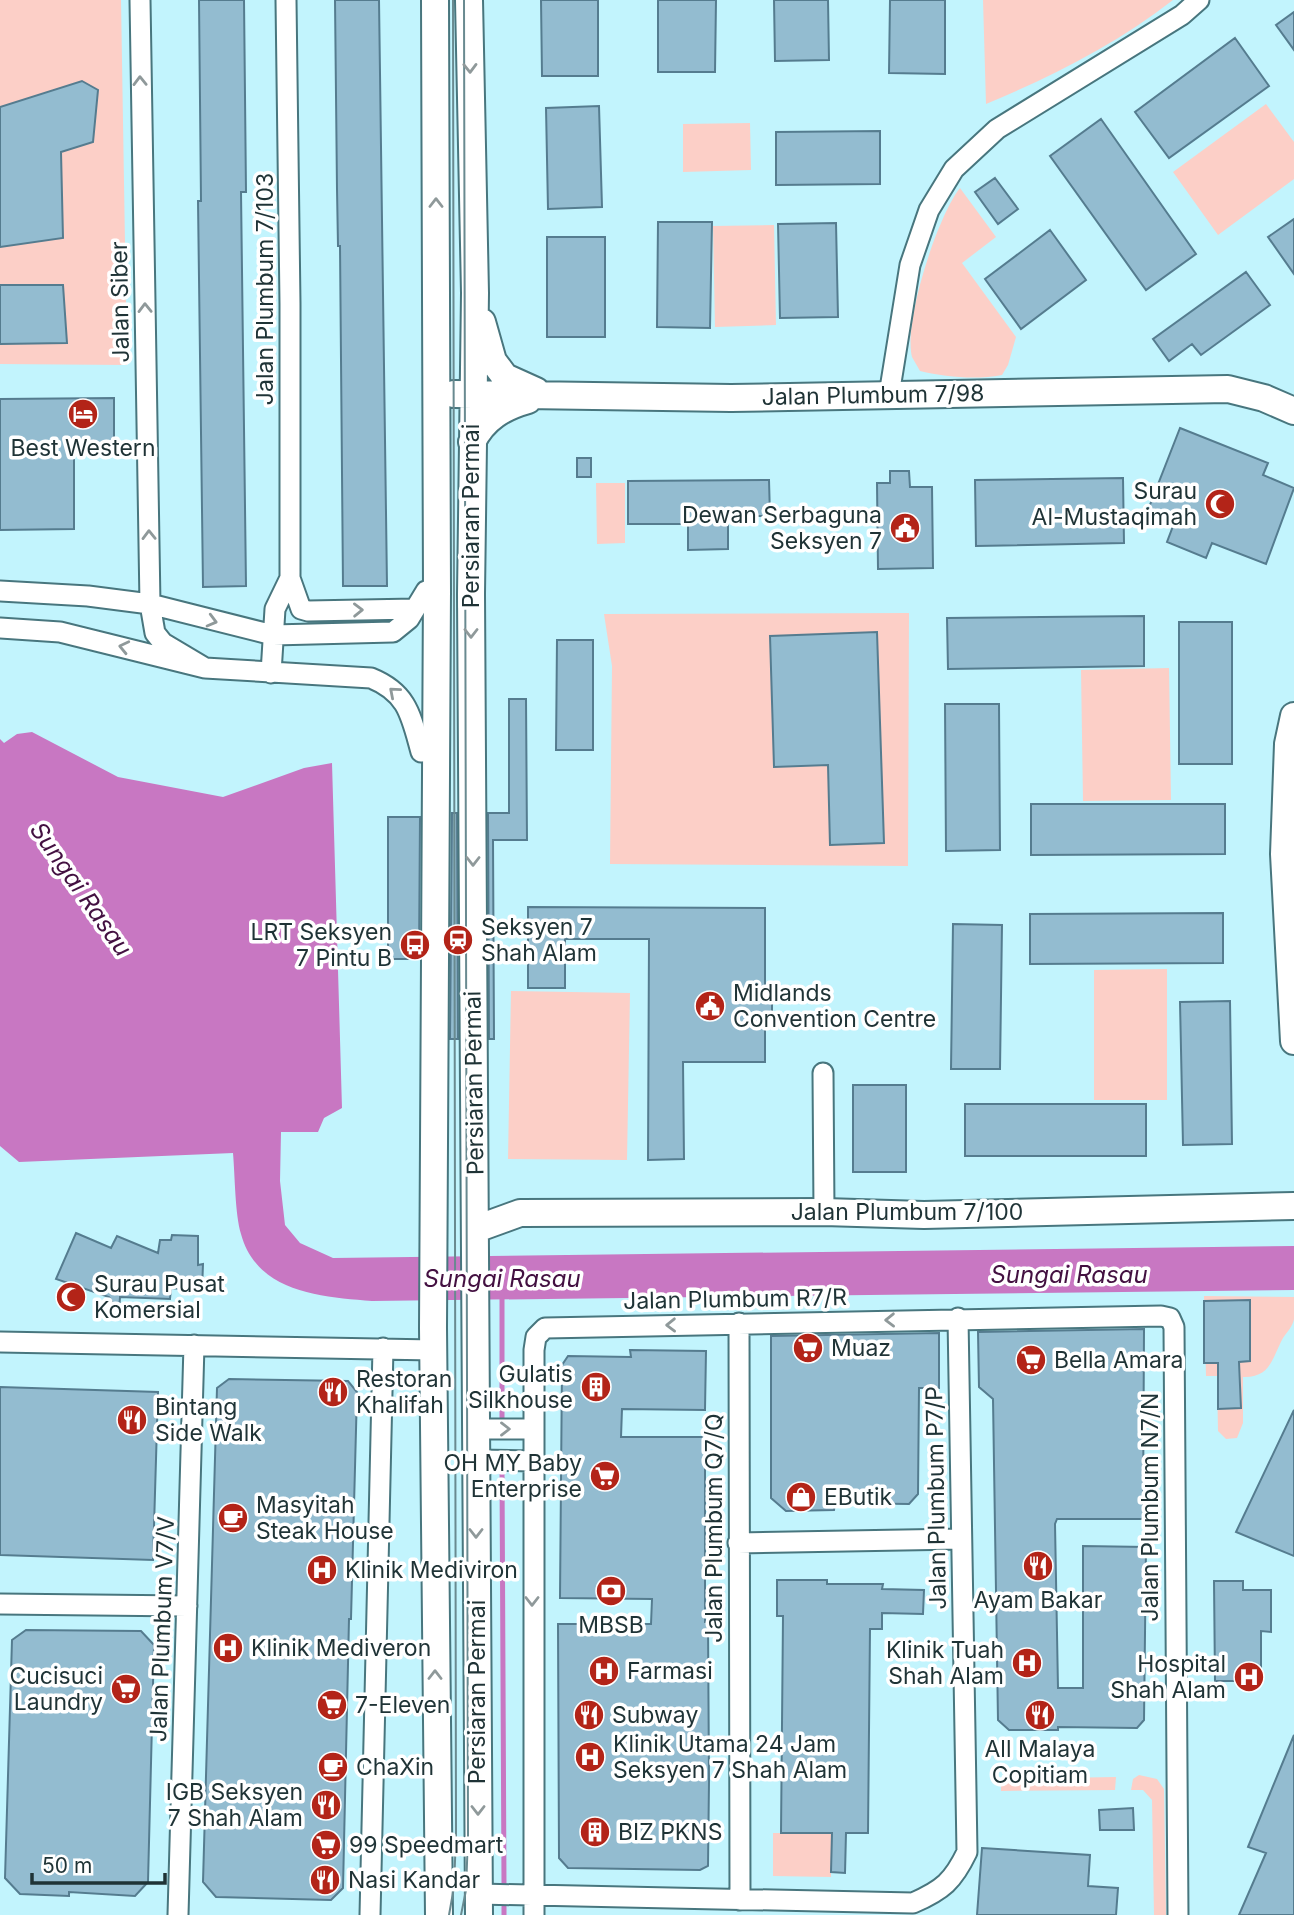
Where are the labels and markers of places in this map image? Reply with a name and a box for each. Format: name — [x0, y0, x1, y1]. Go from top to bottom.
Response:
hotel icon: Best Western — [66, 397, 100, 431]
place label: Best Western — [11, 434, 155, 462]
place label: Surau Al-Mustaqimah — [1032, 477, 1197, 531]
mosque icon: Surau Al-Mustaqimah — [1203, 487, 1237, 521]
place label: Dewan Serbaguna Seksyen 7 — [682, 501, 882, 555]
public building icon: Dewan Serbaguna Seksyen 7 — [888, 511, 922, 545]
place label: Seksyen 7 Shah Alam — [481, 913, 597, 967]
place label: LRT Seksyen 7 Pintu B — [250, 918, 392, 972]
station icon: Seksyen 7 Shah Alam — [441, 923, 475, 957]
bus stop icon: LRT Seksyen 7 Pintu B — [398, 928, 432, 962]
place label: Midlands Convention Centre — [733, 979, 936, 1033]
public building icon: Midlands Convention Centre — [693, 989, 727, 1023]
place label: Surau Pusat Komersial — [94, 1270, 225, 1324]
mosque icon: Surau Pusat Komersial — [54, 1280, 88, 1314]
supermarket icon: Muaz — [791, 1331, 825, 1365]
place label: Muaz — [831, 1334, 891, 1362]
supermarket icon: Bella Amara — [1014, 1343, 1048, 1377]
place label: Bella Amara — [1054, 1346, 1184, 1374]
place label: Gulatis Silkhouse — [468, 1360, 573, 1414]
place label: Restoran Khalifah — [356, 1365, 452, 1419]
building icon: Gulatis Silkhouse — [579, 1370, 613, 1404]
restaurant icon: Restoran Khalifah — [316, 1375, 350, 1409]
place label: Bintang Side Walk — [155, 1393, 262, 1447]
restaurant icon: Bintang Side Walk — [115, 1403, 149, 1437]
place label: OH MY Baby Enterprise — [443, 1449, 582, 1503]
supermarket icon: OH MY Baby Enterprise — [588, 1459, 622, 1493]
shop icon: EButik — [784, 1480, 818, 1514]
place label: EButik — [824, 1483, 893, 1511]
place label: Masyitah Steak House — [256, 1491, 394, 1545]
cafe icon: Masyitah Steak House — [216, 1501, 250, 1535]
restaurant icon: Ayam Bakar — [1021, 1549, 1055, 1583]
hospital icon: Klinik Mediviron — [305, 1553, 339, 1587]
place label: Klinik Mediviron — [345, 1556, 518, 1584]
bank icon: MBSB — [594, 1574, 628, 1608]
place label: Ayam Bakar — [974, 1586, 1103, 1614]
place label: MBSB — [578, 1611, 644, 1639]
hospital icon: Klinik Mediveron — [211, 1631, 245, 1665]
place label: Klinik Mediveron — [251, 1634, 431, 1662]
place label: Klinik Tuah Shah Alam — [886, 1636, 1004, 1690]
hospital icon: Klinik Tuah Shah Alam — [1010, 1646, 1044, 1680]
place label: Hospital Shah Alam — [1110, 1650, 1226, 1704]
hospital icon: Farmasi — [587, 1654, 621, 1688]
place label: Farmasi — [627, 1657, 713, 1685]
hospital icon: Hospital Shah Alam — [1232, 1660, 1266, 1694]
place label: Cucisuci Laundry — [9, 1662, 103, 1716]
supermarket icon: Cucisuci Laundry — [109, 1672, 143, 1706]
supermarket icon: 7-Eleven — [315, 1688, 349, 1722]
place label: 7-Eleven — [355, 1691, 450, 1719]
restaurant icon: Subway — [572, 1698, 606, 1732]
restaurant icon: All Malaya Copitiam — [1023, 1698, 1057, 1732]
place label: Subway — [612, 1701, 698, 1729]
place label: Klinik Utama 24 Jam Seksyen 7 Shah Alam — [613, 1730, 847, 1784]
place label: All Malaya Copitiam — [984, 1735, 1096, 1789]
hospital icon: Klinik Utama 24 Jam Seksyen 7 Shah Alam — [573, 1740, 607, 1774]
cafe icon: ChaXin — [316, 1750, 350, 1784]
place label: ChaXin — [356, 1753, 434, 1781]
place label: IGB Seksyen 7 Shah Alam — [166, 1778, 303, 1832]
restaurant icon: IGB Seksyen 7 Shah Alam — [309, 1788, 343, 1822]
building icon: BIZ PKNS — [578, 1815, 612, 1849]
place label: BIZ PKNS — [618, 1818, 722, 1846]
supermarket icon: 99 Speedmart — [309, 1828, 343, 1862]
place label: 99 Speedmart — [349, 1831, 504, 1859]
restaurant icon: Nasi Kandar — [308, 1863, 342, 1897]
place label: Nasi Kandar — [348, 1866, 480, 1894]

